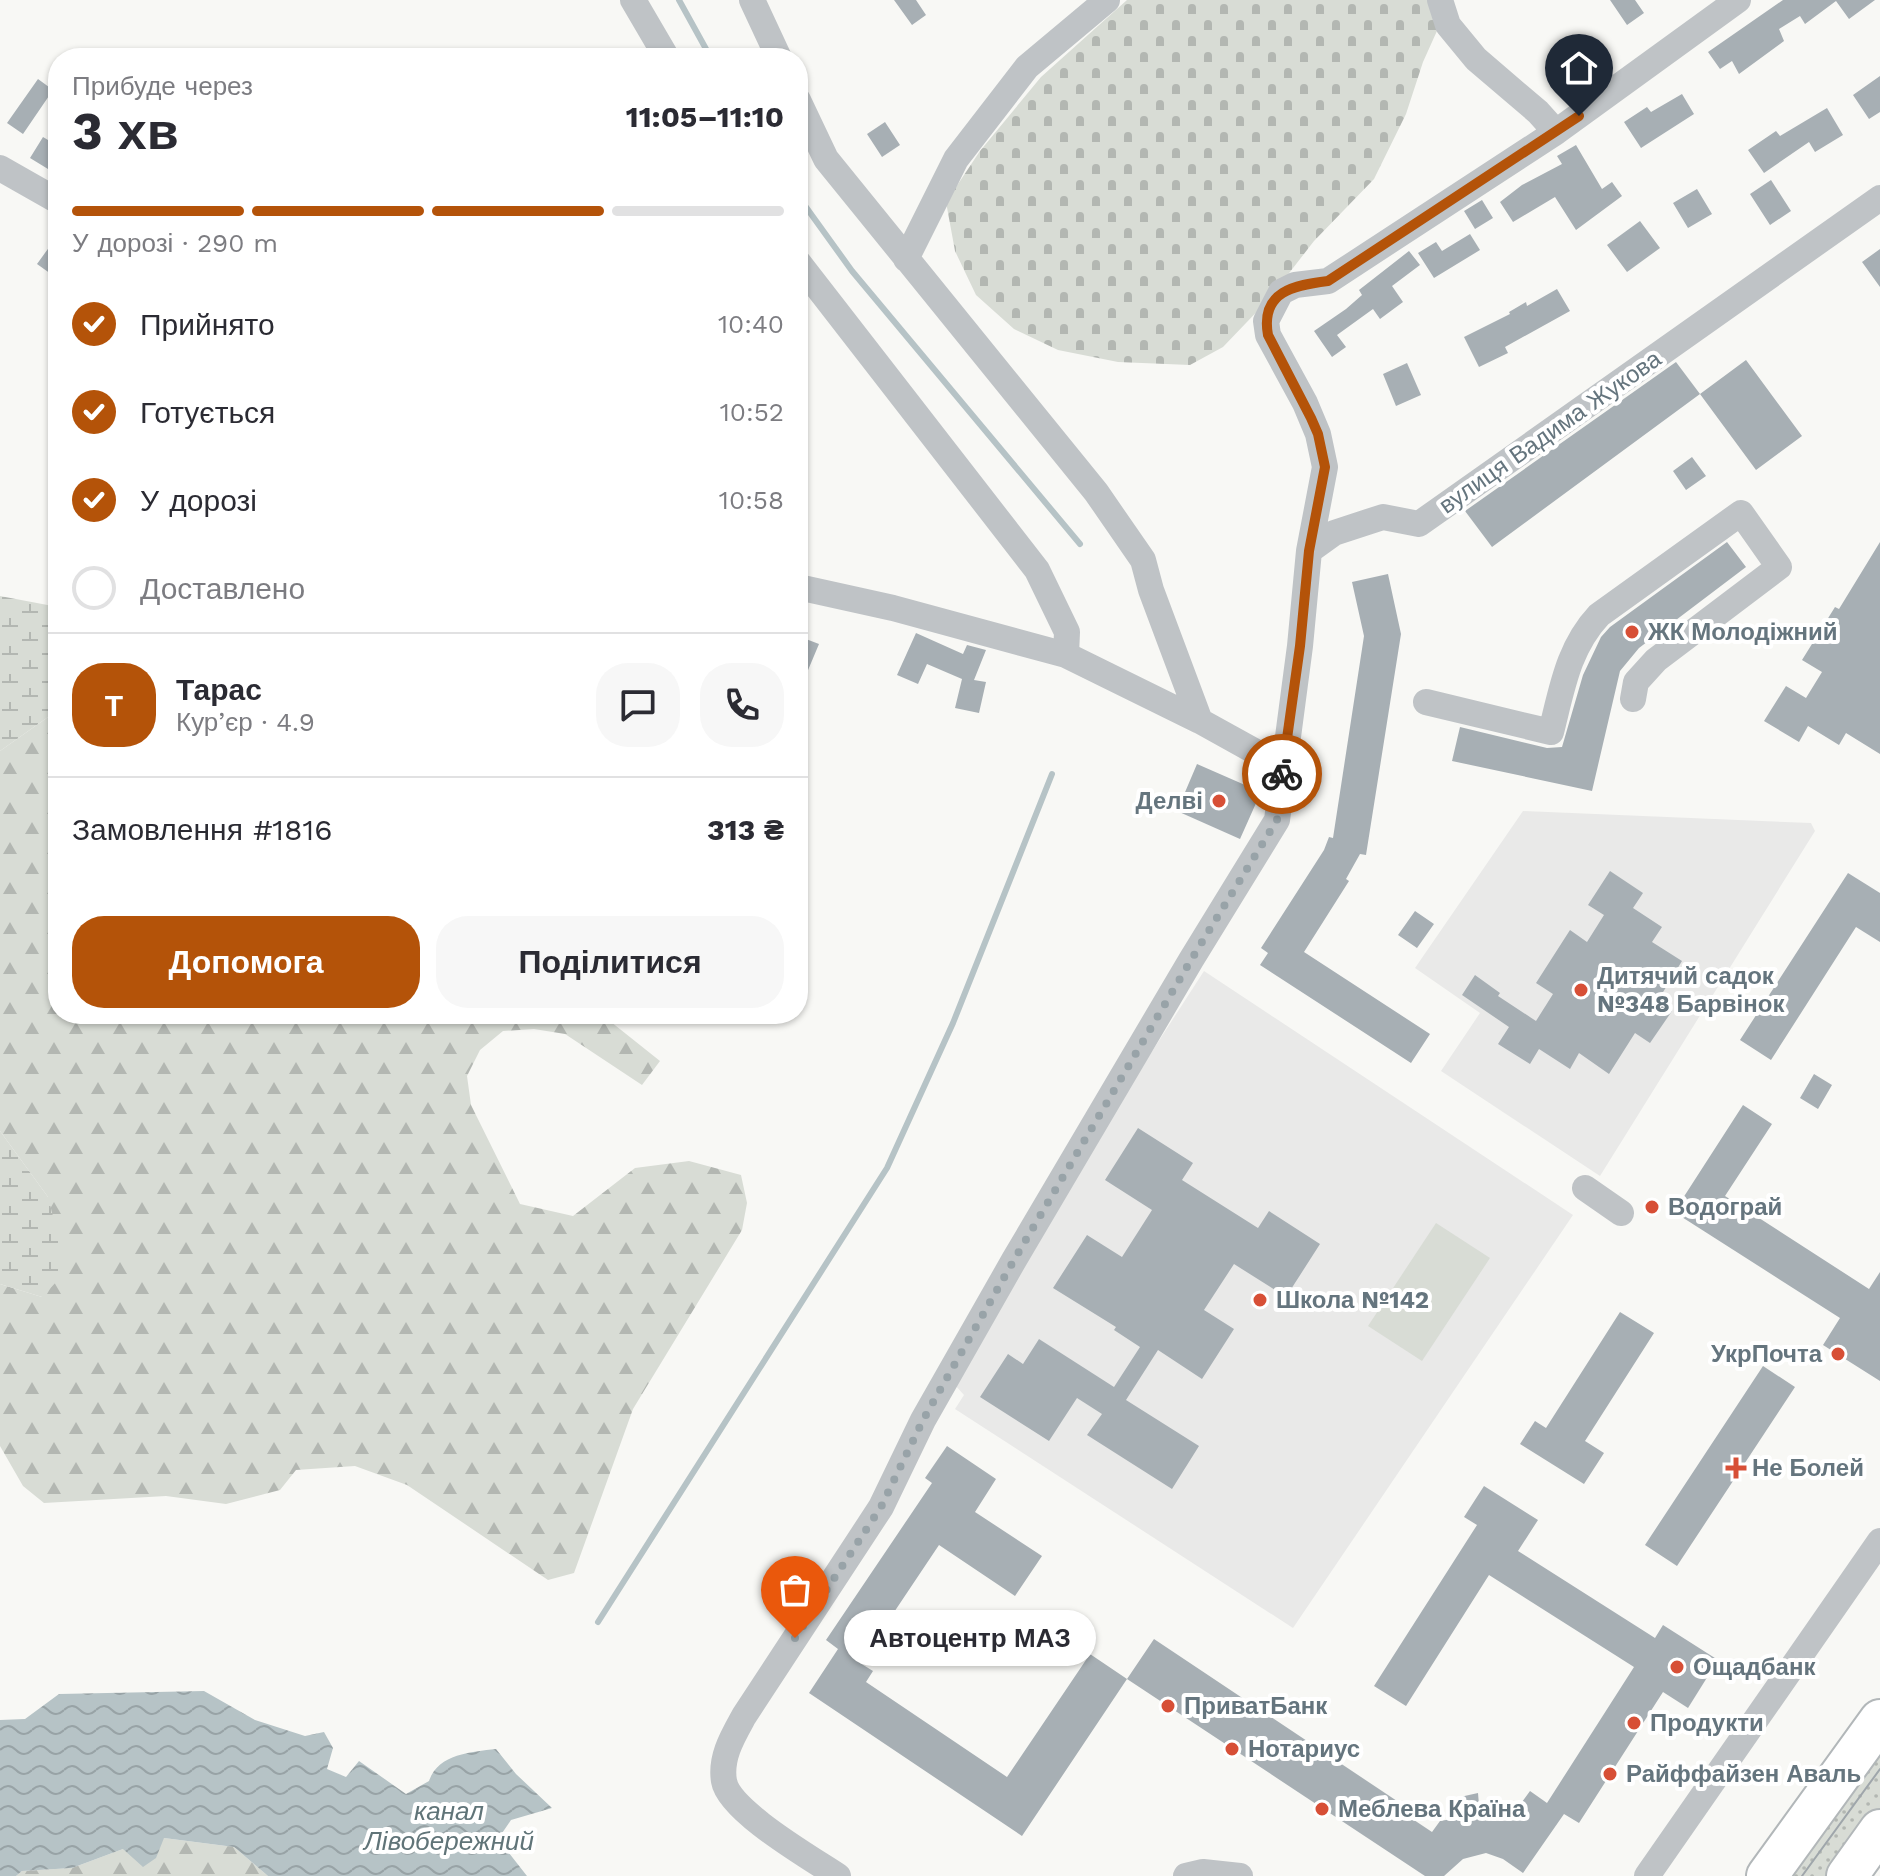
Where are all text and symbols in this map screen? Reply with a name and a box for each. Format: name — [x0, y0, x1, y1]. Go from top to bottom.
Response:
pin — [1545, 34, 1613, 116]
icon: home — [1557, 46, 1601, 90]
text: Прибуде через — [72, 71, 253, 101]
text: 11:05–11:10 — [626, 99, 784, 134]
text: 3 хв — [72, 101, 179, 162]
text: У дорозі · 290 m — [72, 228, 278, 258]
icon: check — [72, 302, 116, 346]
text: Прийнято — [140, 307, 275, 342]
text: 10:40 — [718, 309, 784, 339]
street label: вулиця Вадима Жукова — [1434, 344, 1667, 519]
icon: check — [72, 390, 116, 434]
text: Готується — [140, 395, 275, 430]
text: 10:52 — [720, 397, 784, 427]
icon: check — [72, 478, 116, 522]
text: У дорозі — [140, 483, 257, 518]
text: 10:58 — [719, 485, 784, 515]
text: Доставлено — [140, 571, 305, 606]
place label: ЖК Молодіжний — [1647, 618, 1837, 646]
marker: ЖК Молодіжний — [1623, 623, 1641, 641]
button: chat — [596, 663, 680, 747]
button: phone — [700, 663, 784, 747]
text: Тарас — [176, 672, 262, 707]
text: Т — [105, 688, 123, 723]
text: Кур’єр · 4.9 — [176, 707, 315, 737]
courier — [1242, 734, 1322, 814]
icon: bike — [1260, 752, 1304, 796]
place label: Делві — [1136, 787, 1203, 815]
marker: Делві — [1210, 792, 1228, 810]
text: Замовлення #1816 — [72, 812, 332, 847]
text: 313 ₴ — [707, 812, 784, 847]
button: Допомога — [72, 916, 420, 1008]
button: Поділитися — [436, 916, 784, 1008]
place label: Дитячий садок №348 Барвінок — [1597, 962, 1785, 1018]
marker: Дитячий садок №348 Барвінок — [1572, 981, 1590, 999]
place label: Водограй — [1668, 1193, 1782, 1221]
marker: Водограй — [1643, 1198, 1661, 1216]
place label: Школа №142 — [1276, 1286, 1429, 1314]
marker: Школа №142 — [1251, 1291, 1269, 1309]
place label: УкрПочта — [1711, 1340, 1823, 1368]
marker: УкрПочта — [1829, 1345, 1847, 1363]
place label: Не Болей — [1752, 1454, 1864, 1482]
marker: Не Болей — [1727, 1459, 1745, 1477]
pin — [761, 1556, 829, 1638]
icon: bag — [773, 1568, 817, 1612]
callout: Автоцентр МАЗ — [843, 1610, 1095, 1666]
text: Автоцентр МАЗ — [869, 1623, 1071, 1653]
place label: Ощадбанк — [1693, 1653, 1816, 1681]
marker: Ощадбанк — [1668, 1658, 1686, 1676]
place label: ПриватБанк — [1184, 1692, 1328, 1720]
marker: ПриватБанк — [1159, 1697, 1177, 1715]
place label: Продукти — [1650, 1709, 1764, 1737]
marker: Продукти — [1625, 1714, 1643, 1732]
place label: Нотариус — [1248, 1735, 1360, 1763]
marker: Нотариус — [1223, 1740, 1241, 1758]
place label: Райффайзен Аваль — [1626, 1760, 1861, 1788]
marker: Райффайзен Аваль — [1601, 1765, 1619, 1783]
place label: Меблева Країна — [1338, 1795, 1526, 1823]
water label: канал Лівобережний — [362, 1796, 534, 1856]
marker: Меблева Країна — [1313, 1800, 1331, 1818]

